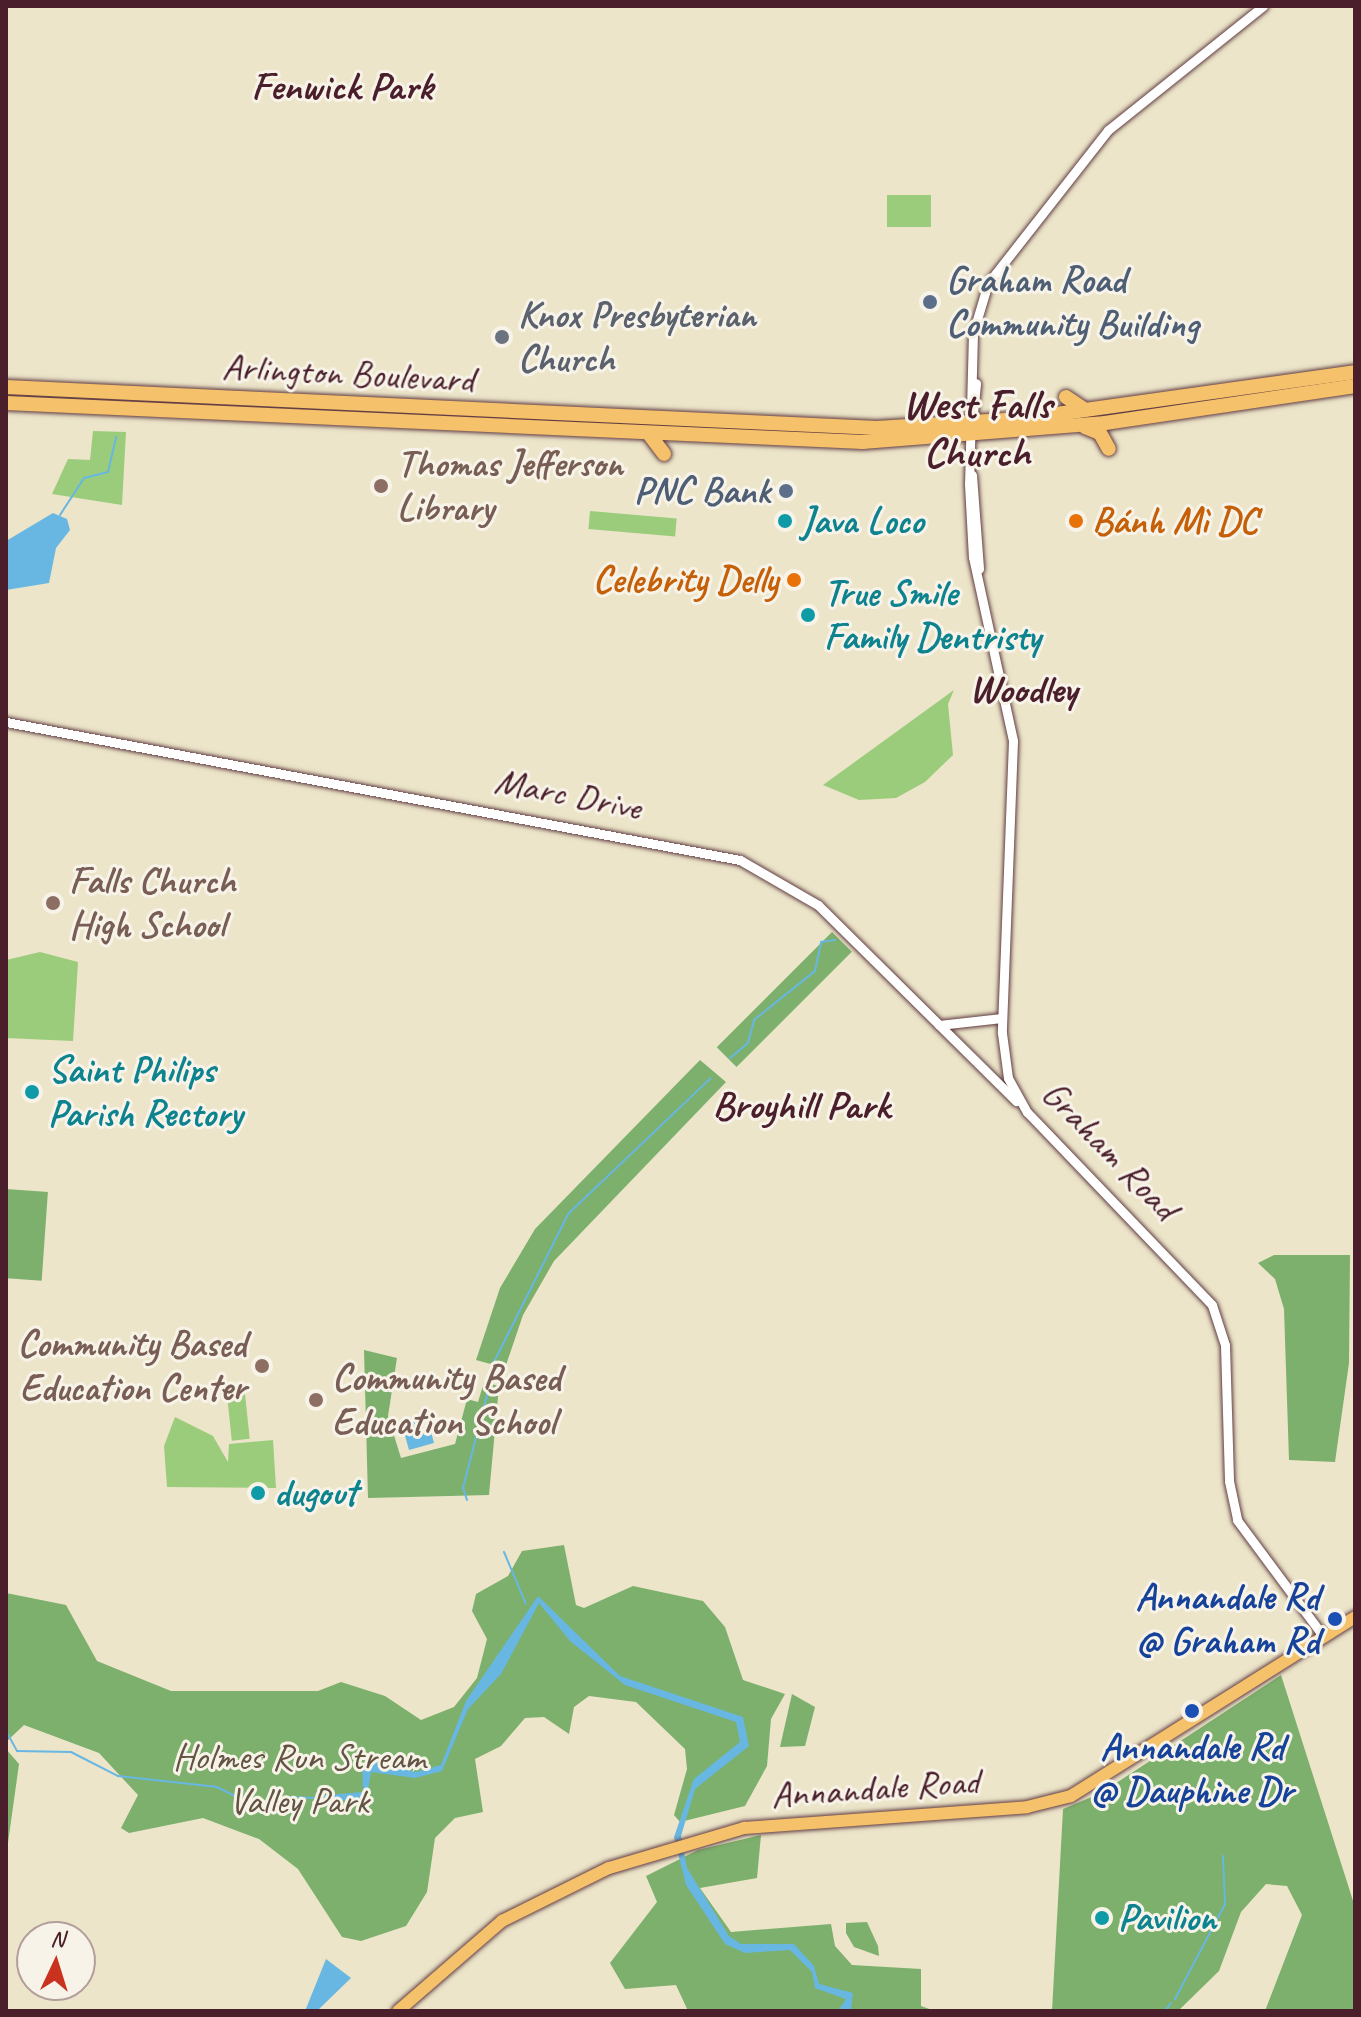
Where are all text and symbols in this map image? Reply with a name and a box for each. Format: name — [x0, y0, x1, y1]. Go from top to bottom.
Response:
district label: Fenwick Park — [251, 62, 433, 110]
place label: Graham Road Community Building — [946, 257, 1199, 346]
place label: Knox Presbyterian Church — [518, 292, 757, 382]
marker: Graham Road Community Building — [921, 293, 939, 311]
marker: Knox Presbyterian Church — [493, 328, 511, 346]
street label: Arlington Boulevard — [221, 344, 475, 402]
district label: West Falls Church — [902, 380, 1052, 478]
place label: Thomas Jefferson Library — [397, 441, 622, 530]
place label: PNC Bank — [634, 468, 770, 514]
marker: Thomas Jefferson Library — [372, 477, 390, 495]
marker: PNC Bank — [777, 482, 795, 500]
place label: Java Loco — [801, 498, 924, 544]
place label: Bánh Mì DC — [1092, 498, 1258, 544]
marker: Java Loco — [776, 512, 794, 530]
marker: Bánh Mì DC — [1067, 512, 1085, 530]
place label: Celebrity Delly — [592, 557, 778, 603]
place label: True Smile Family Dentristy — [824, 570, 1041, 660]
marker: Celebrity Delly — [785, 571, 803, 589]
marker: True Smile Family Dentristy — [799, 606, 817, 624]
district label: Woodley — [969, 665, 1077, 713]
street label: Marc Drive — [491, 757, 645, 831]
place label: Falls Church High School — [69, 858, 235, 948]
marker: Falls Church High School — [44, 894, 62, 912]
place label: Saint Philips Parish Rectory — [48, 1047, 242, 1136]
street label: Graham Road — [1033, 1071, 1187, 1229]
district label: Broyhill Park — [712, 1081, 890, 1129]
marker: Saint Philips Parish Rectory — [23, 1083, 41, 1101]
place label: Community Based Education Center — [17, 1321, 246, 1410]
place label: Community Based Education School — [332, 1355, 561, 1444]
marker: Community Based Education Center — [253, 1357, 271, 1375]
marker: Community Based Education School — [307, 1391, 325, 1409]
place label: dugout — [274, 1470, 357, 1516]
marker: dugout — [249, 1484, 267, 1502]
place label: Annandale Rd @ Graham Rd — [1136, 1574, 1319, 1664]
marker: Annandale Rd @ Graham Rd — [1326, 1610, 1344, 1628]
marker: Annandale Rd @ Dauphine Dr — [1183, 1702, 1201, 1720]
place label: Annandale Rd @ Dauphine Dr — [1091, 1724, 1293, 1814]
park label: Holmes Run Stream Valley Park — [173, 1734, 425, 1824]
street label: Annandale Road — [769, 1758, 981, 1818]
place label: Pavilion — [1118, 1895, 1216, 1941]
marker: Pavilion — [1093, 1909, 1111, 1927]
north arrow — [16, 1921, 96, 2001]
text: N — [50, 1925, 65, 1953]

